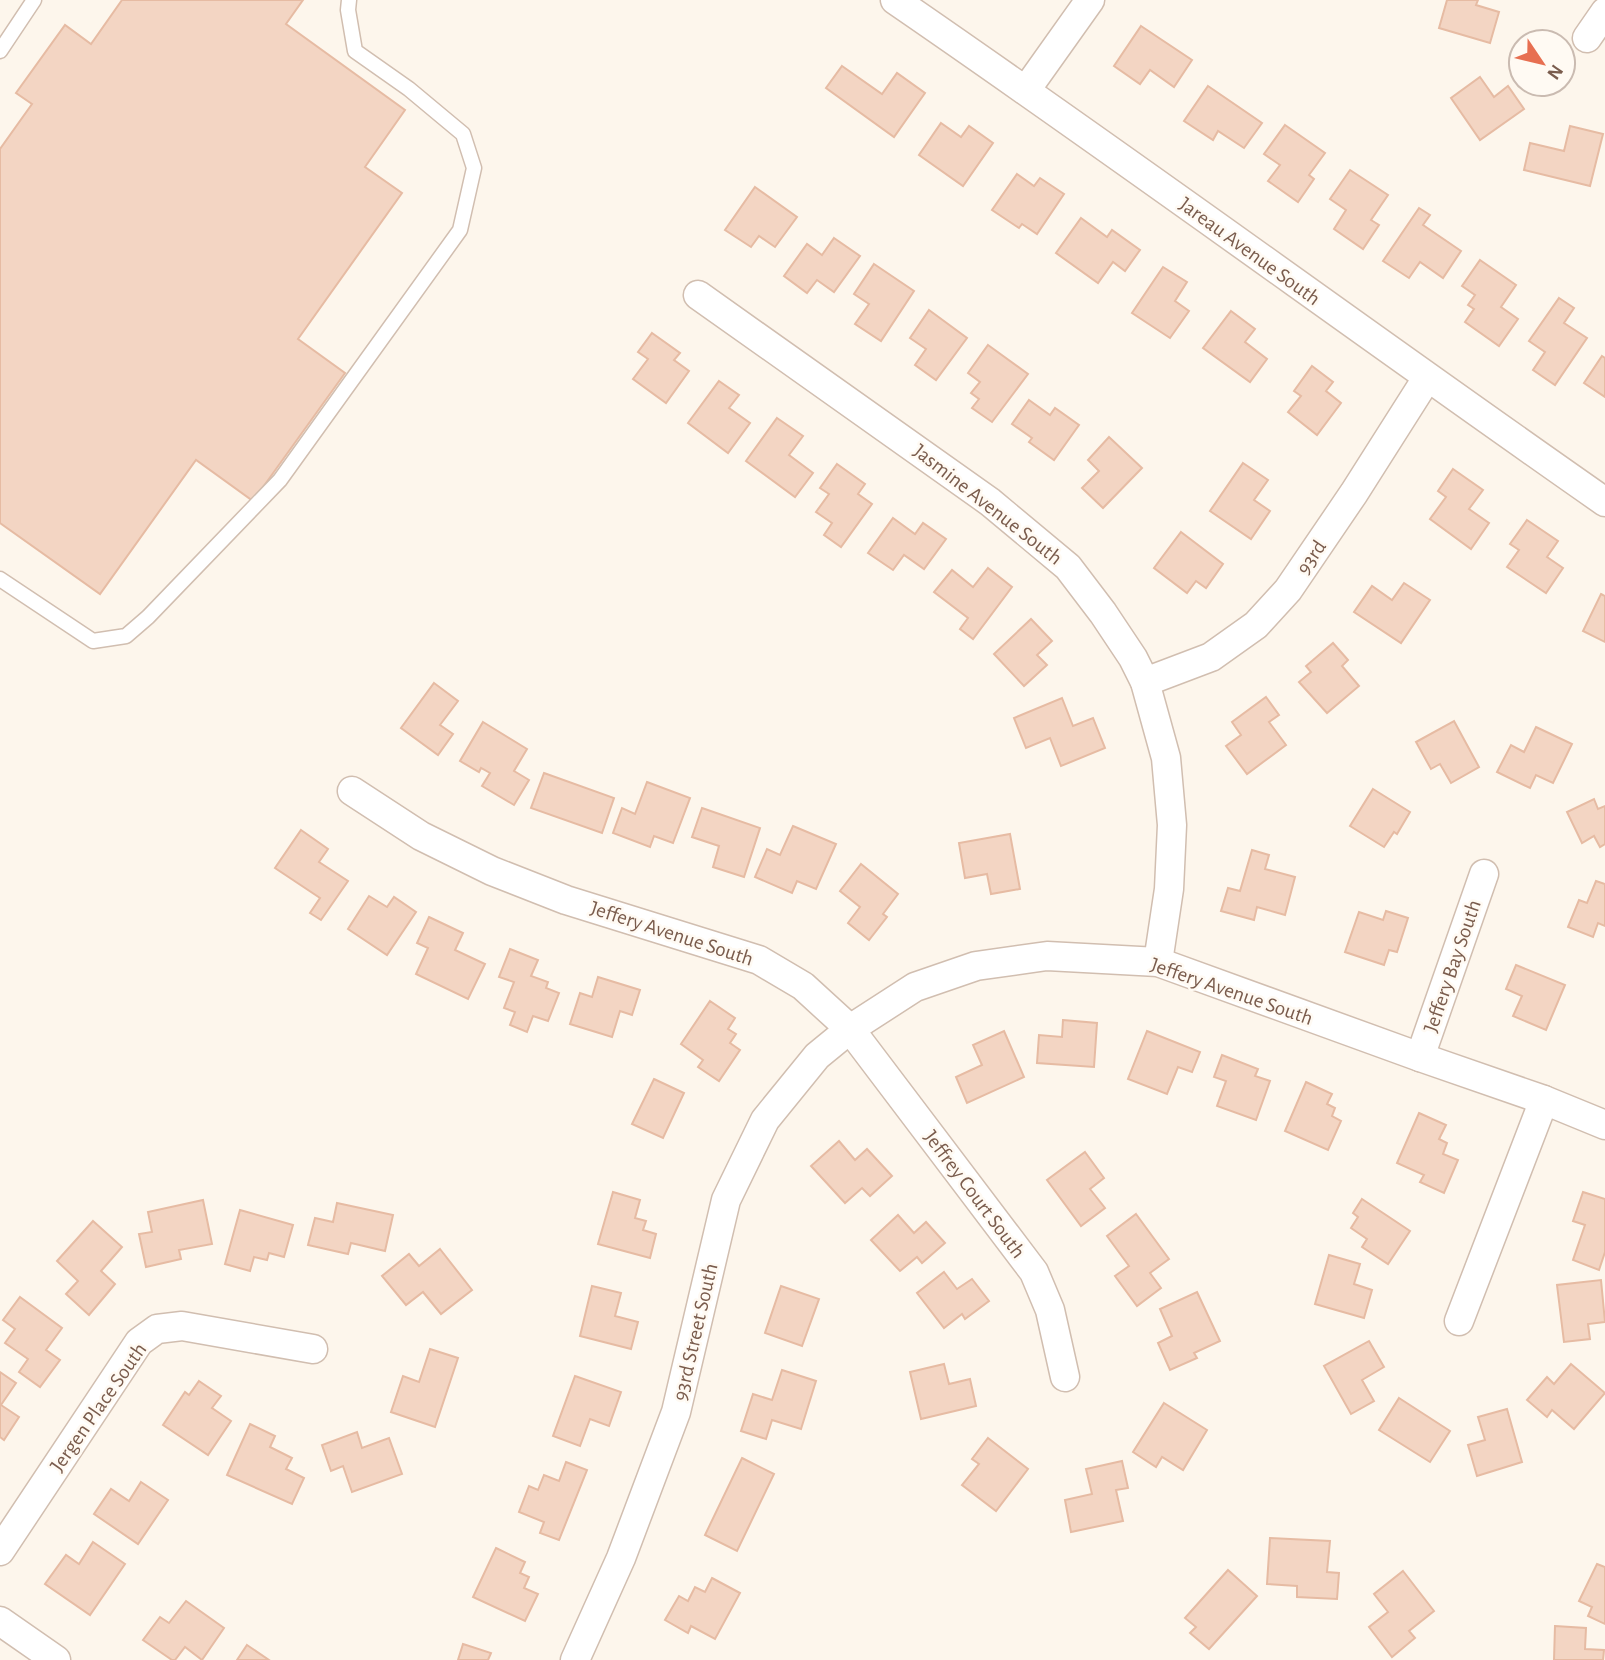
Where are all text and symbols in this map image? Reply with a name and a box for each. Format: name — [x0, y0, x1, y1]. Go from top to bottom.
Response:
north arrow — [1507, 28, 1577, 98]
text: N — [1543, 61, 1566, 83]
street label: Jareau Avenue South — [1175, 193, 1324, 309]
street label: Jasmine Avenue South — [909, 440, 1066, 569]
street label: 93rd — [1293, 536, 1330, 578]
street label: Jeffery Avenue South — [588, 897, 756, 970]
street label: Jeffery Bay South — [1420, 897, 1485, 1035]
street label: Jeffery Avenue South — [1148, 954, 1316, 1029]
street label: Jeffrey Court South — [920, 1127, 1029, 1262]
street label: 93rd Street South — [669, 1261, 722, 1403]
street label: Jergen Place South — [46, 1339, 151, 1476]

